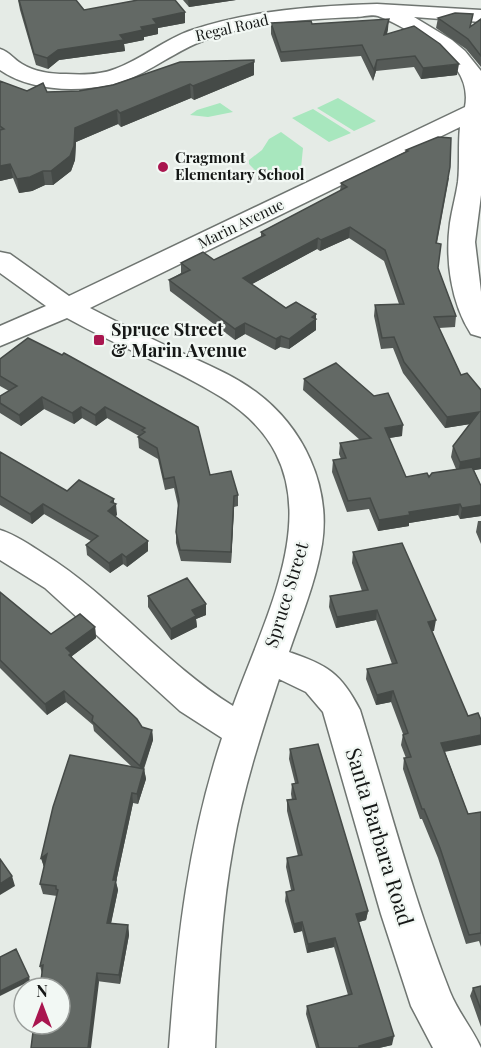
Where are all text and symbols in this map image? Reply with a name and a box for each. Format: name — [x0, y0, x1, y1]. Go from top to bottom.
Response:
street label: Regal Road — [193, 9, 271, 45]
place label: Cragmont Elementary School — [175, 147, 305, 184]
marker: Cragmont Elementary School — [156, 160, 170, 174]
street label: Marin Avenue — [194, 194, 287, 253]
place label: Spruce Street & Marin Avenue — [111, 317, 247, 362]
marker: Spruce Street & Marin Avenue — [92, 333, 106, 347]
street label: Spruce Street — [259, 538, 314, 650]
street label: Santa Barbara Road — [341, 744, 421, 929]
north arrow — [12, 976, 72, 1036]
text: N — [36, 980, 48, 1001]

